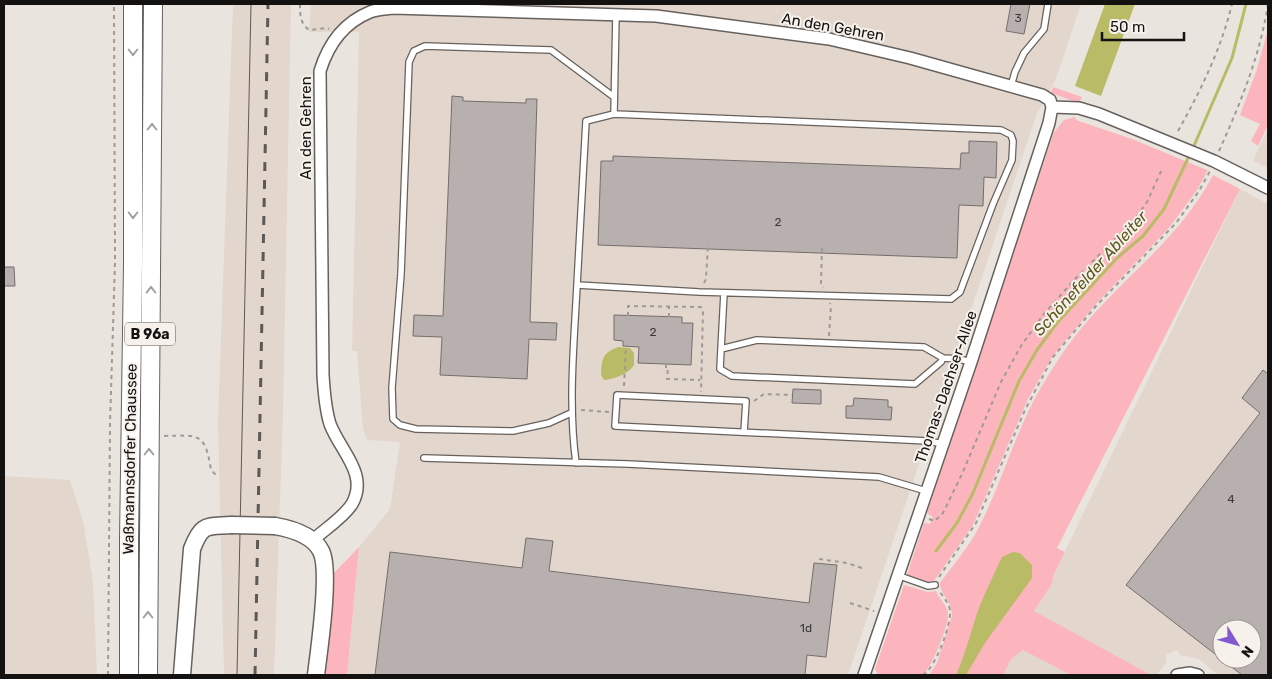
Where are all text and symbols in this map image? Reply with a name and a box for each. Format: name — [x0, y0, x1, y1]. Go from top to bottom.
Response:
street label: An den Gehren — [780, 9, 886, 45]
scale bar — [1102, 10, 1184, 42]
house number: 3 — [1014, 11, 1022, 25]
text: 50 m — [1110, 18, 1145, 36]
one-way arrow — [128, 49, 138, 57]
street label: An den Gehren — [297, 76, 315, 180]
one-way arrow — [147, 123, 157, 130]
water label: Schönefelder Ableiter — [1029, 207, 1152, 340]
one-way arrow — [128, 212, 138, 219]
house number: 2 — [774, 215, 782, 229]
one-way arrow — [146, 285, 156, 293]
street label: Thomas-Dachser-Allee — [911, 308, 981, 466]
road number: B 96a — [125, 322, 175, 346]
house number: 2 — [649, 325, 657, 339]
street label: Waßmannsdorfer Chaussee — [119, 363, 141, 555]
one-way arrow — [144, 448, 154, 456]
house number: 4 — [1227, 492, 1235, 506]
one-way arrow — [143, 610, 153, 618]
north arrow — [1212, 619, 1262, 669]
house number: 1d — [800, 621, 812, 635]
text: N — [1237, 642, 1257, 661]

